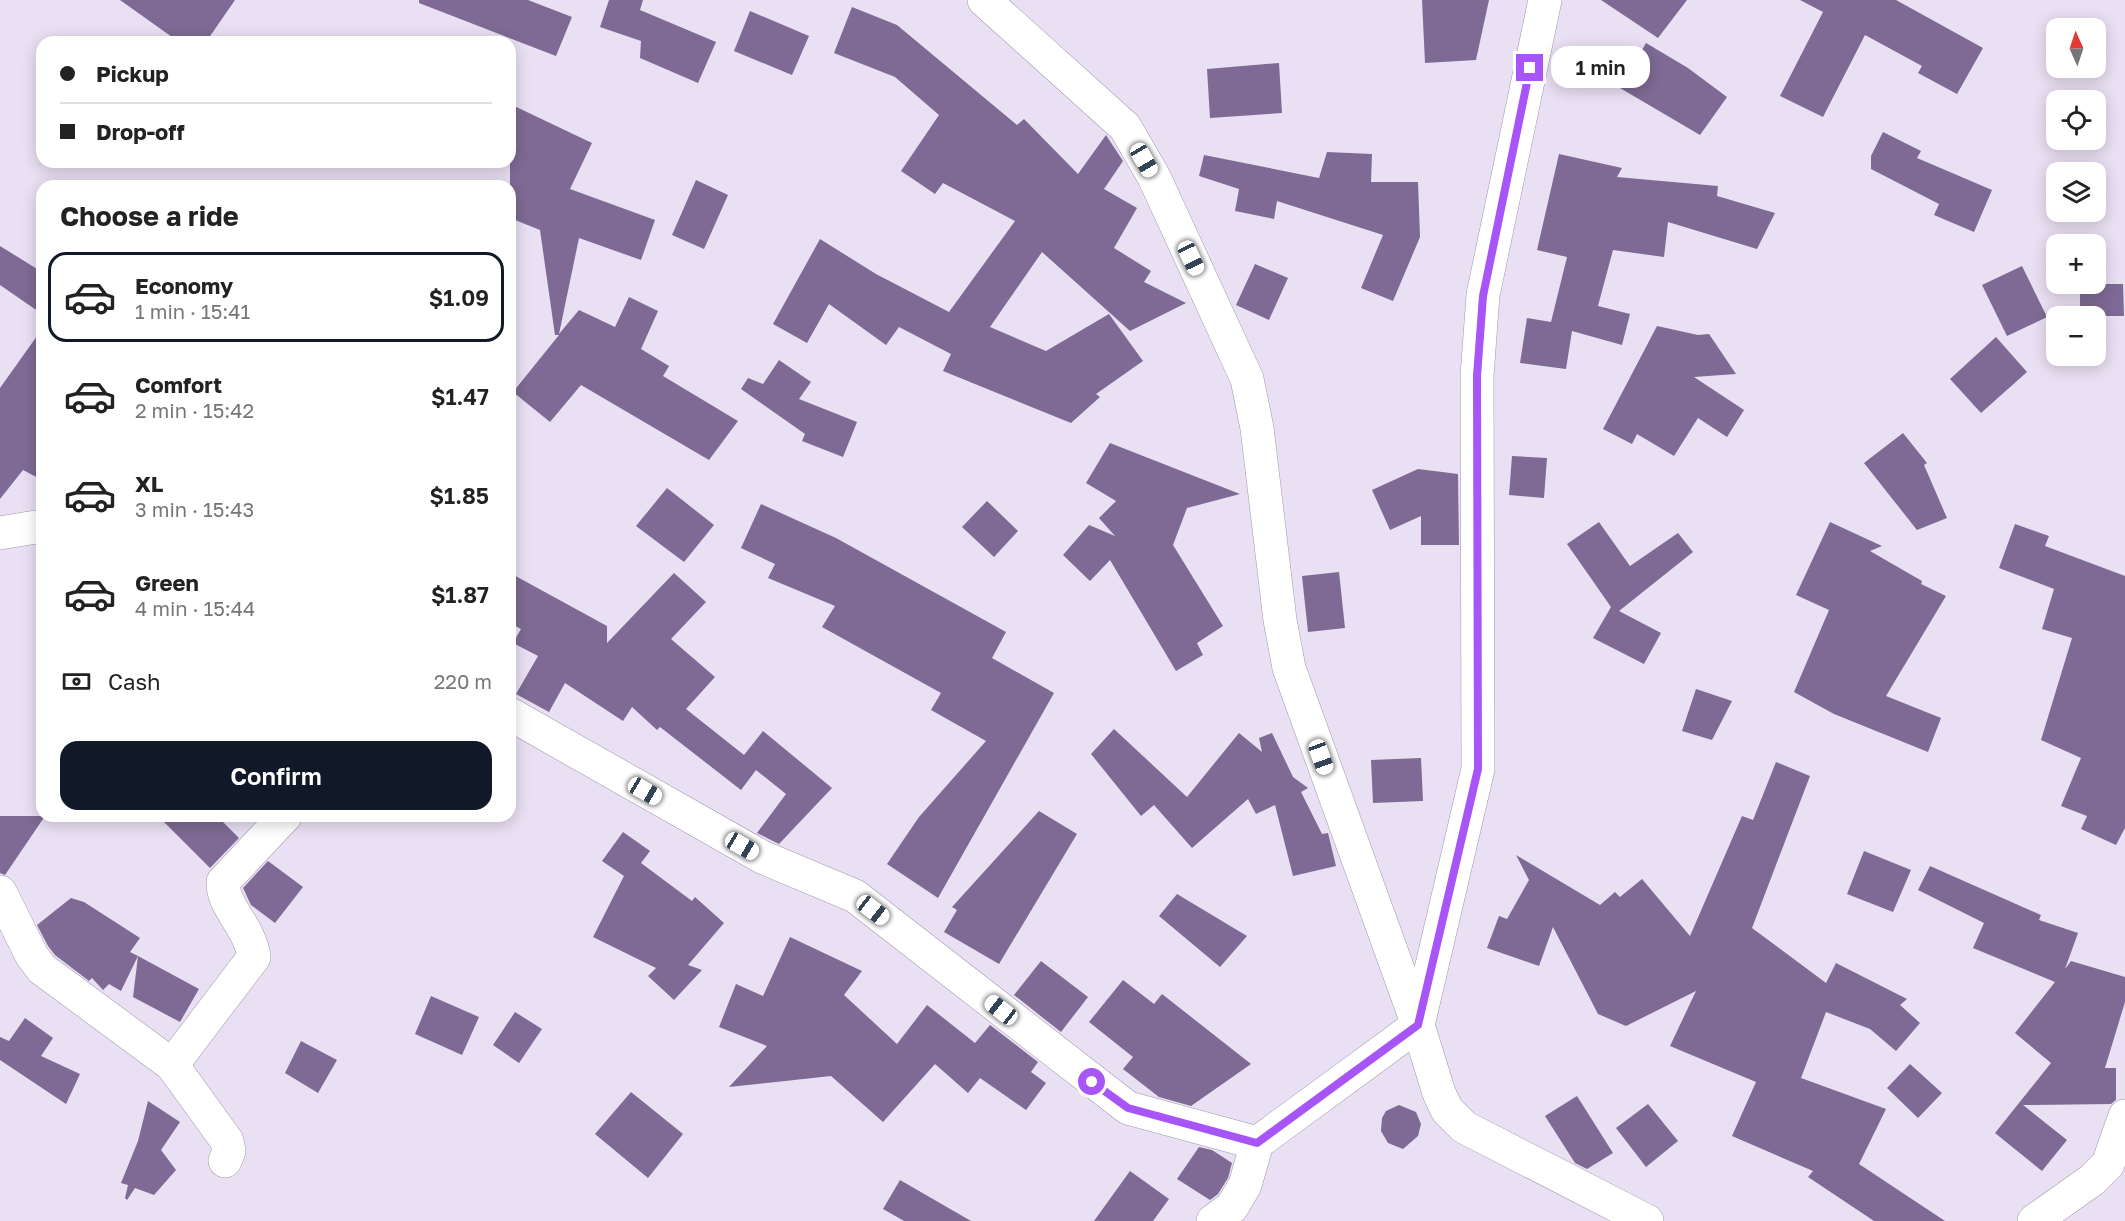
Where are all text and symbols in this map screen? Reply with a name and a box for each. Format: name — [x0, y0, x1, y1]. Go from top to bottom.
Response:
north arrow — [2046, 18, 2106, 78]
map controls — [2046, 18, 2106, 366]
callout: 1 min — [1551, 47, 1650, 89]
route end — [1516, 54, 1543, 81]
text: 1 min — [1575, 55, 1626, 79]
text: Pickup — [96, 60, 169, 87]
button: locate — [2046, 90, 2106, 150]
text: Drop-off — [96, 118, 185, 145]
car — [1127, 140, 1161, 180]
button: layers — [2046, 162, 2106, 222]
text: Choose a ride — [60, 200, 239, 232]
button: + — [2046, 234, 2106, 294]
car — [1175, 238, 1207, 278]
icon: car — [63, 270, 117, 324]
text: Economy — [135, 272, 233, 299]
text: $1.09 — [429, 284, 489, 311]
text: 1 min · 15:41 — [135, 299, 250, 323]
button: − — [2046, 306, 2106, 366]
icon: car — [63, 369, 117, 423]
text: Comfort — [135, 371, 222, 398]
text: $1.47 — [431, 383, 489, 410]
text: 2 min · 15:42 — [135, 398, 254, 422]
icon: car — [63, 468, 117, 522]
text: XL — [135, 470, 163, 497]
text: $1.85 — [430, 482, 489, 509]
text: 3 min · 15:43 — [135, 497, 254, 521]
icon: car — [63, 567, 117, 621]
text: Green — [135, 569, 199, 596]
text: $1.87 — [431, 581, 489, 608]
text: 4 min · 15:44 — [135, 596, 255, 620]
icon: cash — [60, 665, 93, 698]
text: Cash — [108, 668, 161, 695]
text: 220 m — [434, 669, 492, 693]
car — [1306, 737, 1336, 777]
button: Confirm — [60, 741, 492, 810]
car — [625, 774, 665, 808]
car — [722, 829, 762, 863]
car — [853, 892, 893, 928]
car — [981, 992, 1021, 1028]
route start — [1078, 1068, 1105, 1095]

